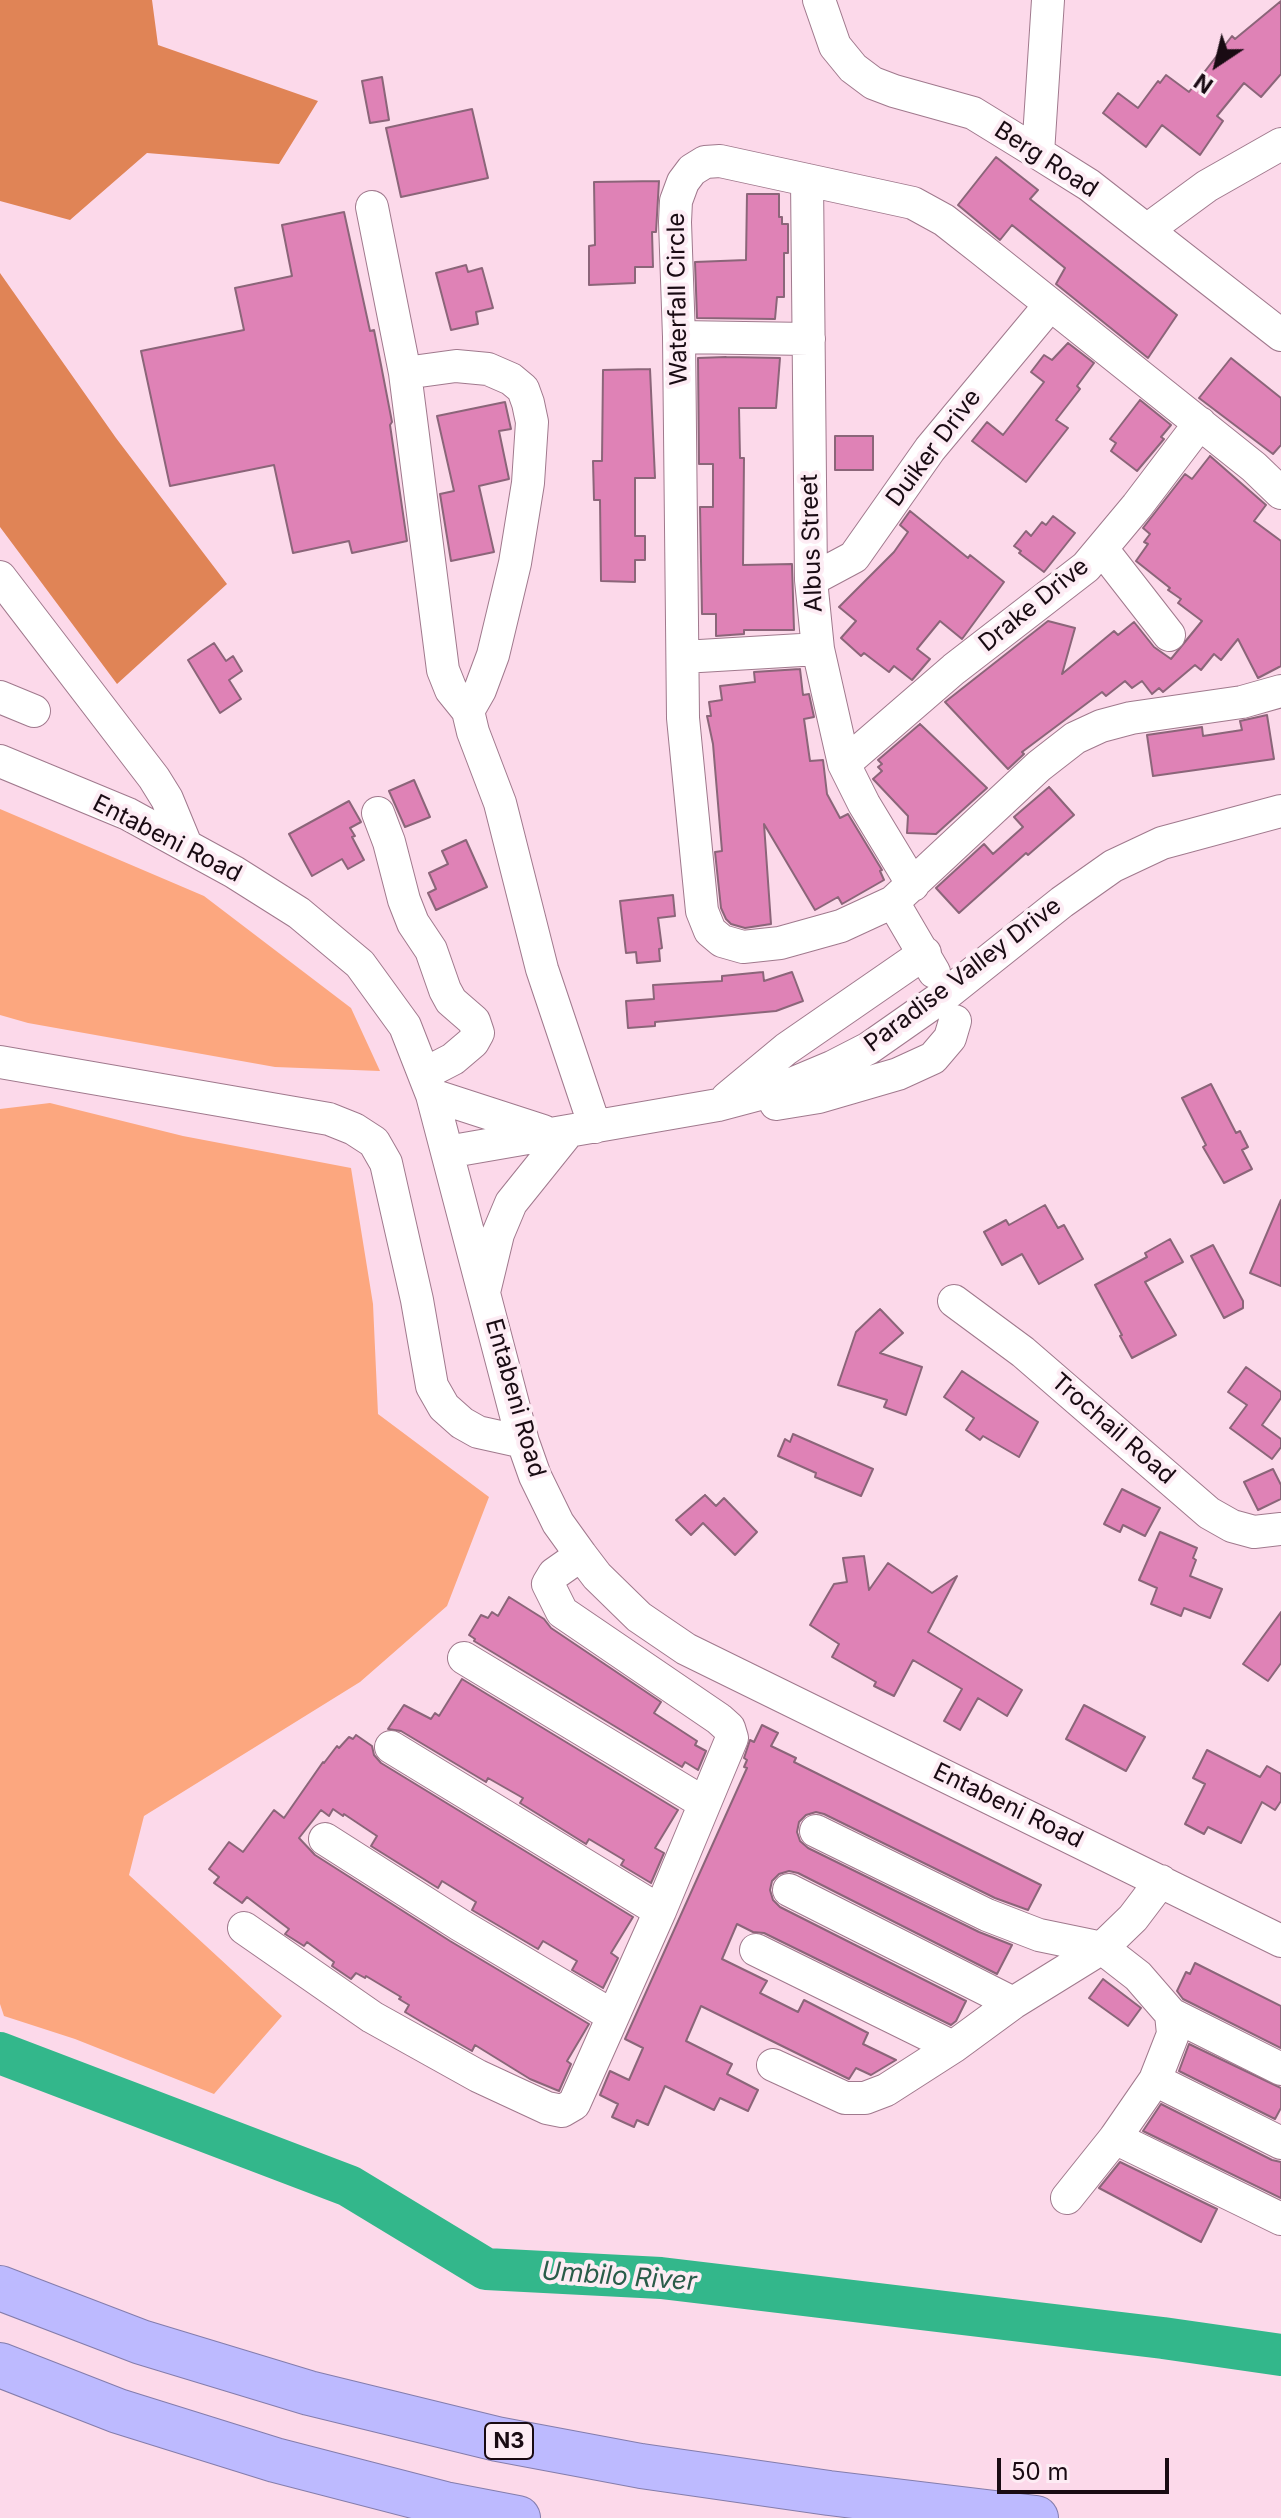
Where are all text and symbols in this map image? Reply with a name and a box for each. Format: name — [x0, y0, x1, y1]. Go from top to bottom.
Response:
north arrow — [1177, 24, 1257, 104]
text: N — [1189, 68, 1218, 99]
street label: Berg Road — [989, 116, 1103, 204]
street label: Waterfall Circle — [662, 212, 694, 386]
street label: Duiker Drive — [881, 384, 987, 512]
street label: Albus Street — [795, 473, 829, 613]
street label: Drake Drive — [973, 552, 1095, 658]
street label: Entabeni Road — [88, 789, 246, 889]
street label: Paradise Valley Drive — [859, 892, 1067, 1058]
street label: Entabeni Road — [479, 1316, 551, 1480]
street label: Trochail Road — [1045, 1367, 1181, 1491]
street label: Entabeni Road — [928, 1757, 1088, 1855]
water label: Umbilo River — [540, 2256, 698, 2298]
road number: N3 — [485, 2423, 533, 2459]
scale bar — [1001, 2442, 1173, 2492]
text: 50 m — [1011, 2457, 1069, 2486]

